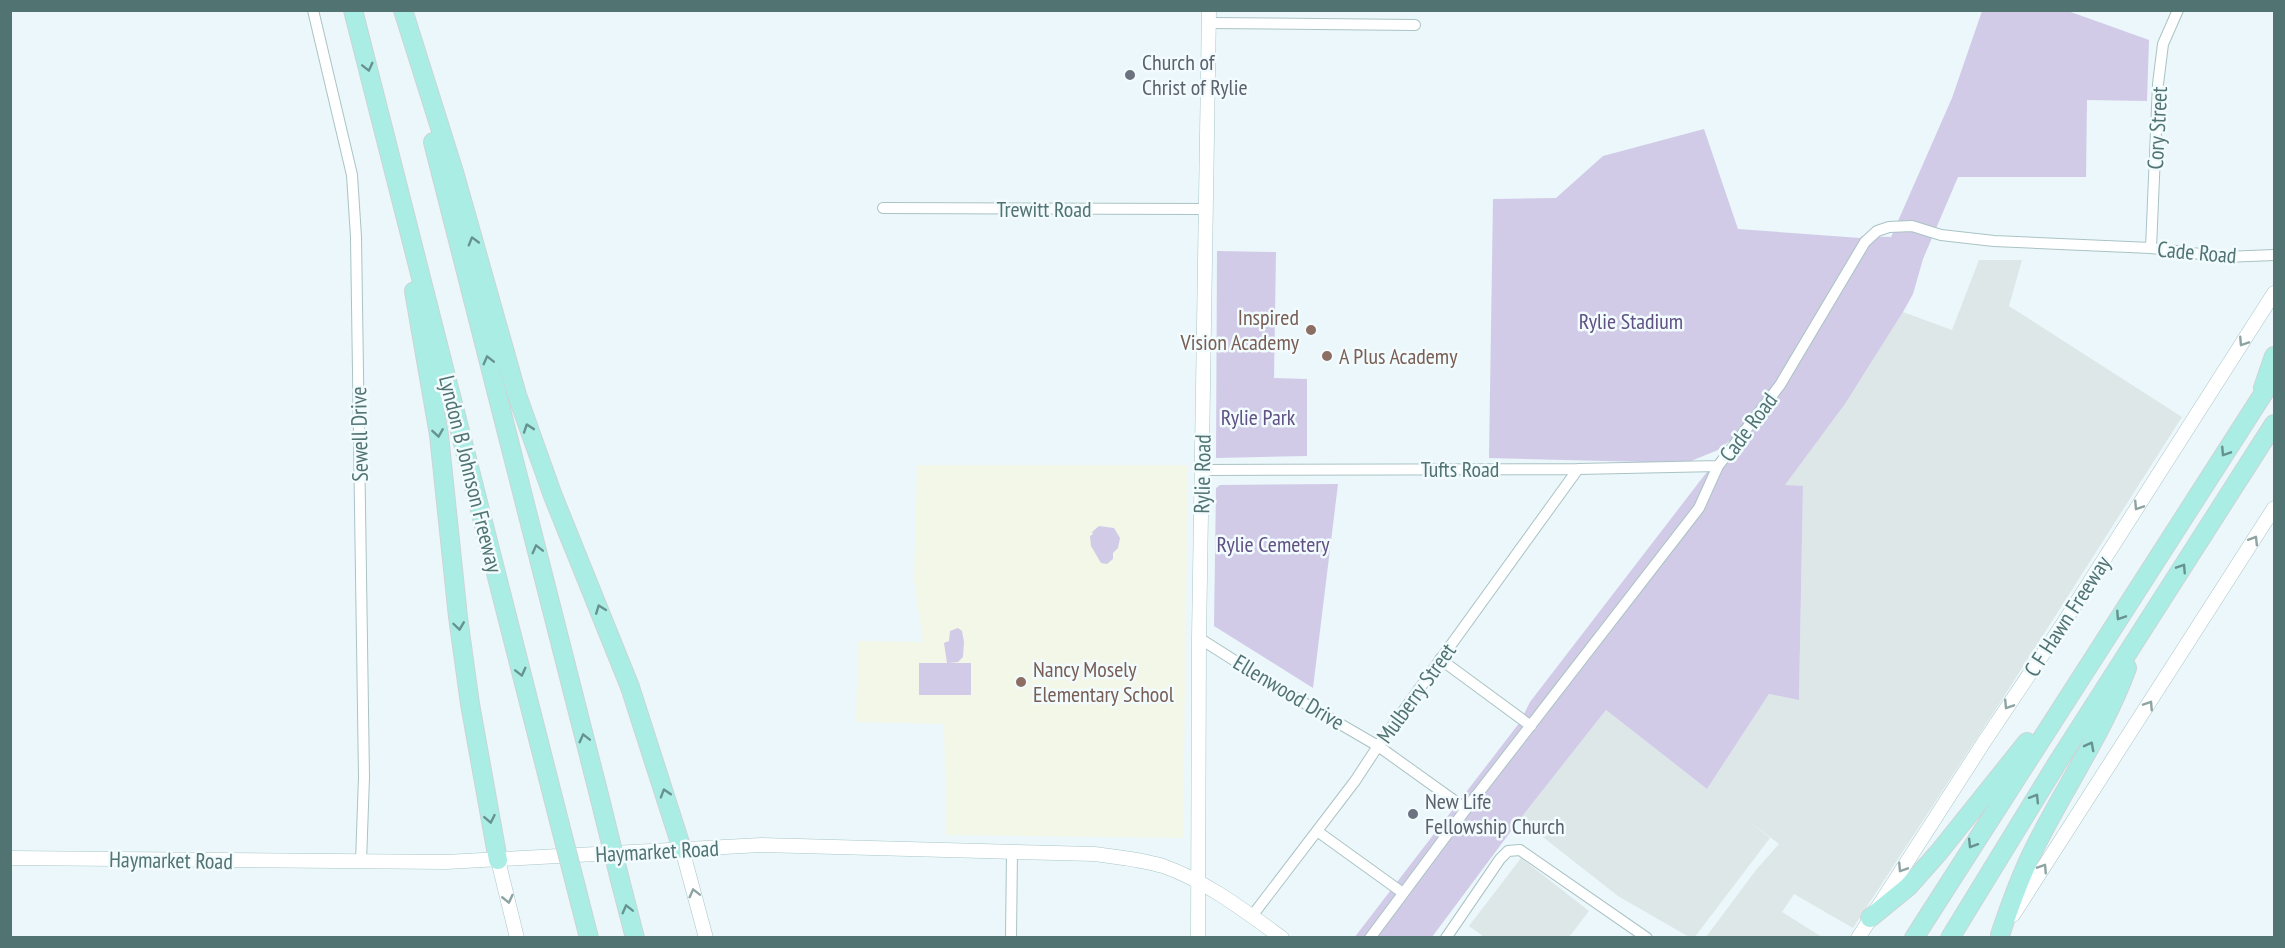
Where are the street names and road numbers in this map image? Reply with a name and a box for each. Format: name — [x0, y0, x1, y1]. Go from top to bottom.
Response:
street label: Cory Street — [2141, 86, 2173, 170]
street label: Trewitt Road — [997, 195, 1091, 223]
street label: Cade Road — [2156, 235, 2238, 269]
street label: Lyndon B Johnson Freeway — [433, 373, 509, 576]
street label: Sewell Drive — [344, 386, 374, 482]
street label: Cade Road — [1713, 387, 1783, 467]
street label: Rylie Road — [1187, 434, 1217, 514]
street label: Tufts Road — [1421, 455, 1499, 483]
street label: C F Hawn Freeway — [2017, 550, 2117, 682]
street label: Mulberry Street — [1370, 637, 1462, 749]
street label: Ellenwood Drive — [1228, 648, 1350, 736]
street label: Haymarket Road — [595, 834, 719, 868]
street label: Haymarket Road — [109, 845, 233, 875]

